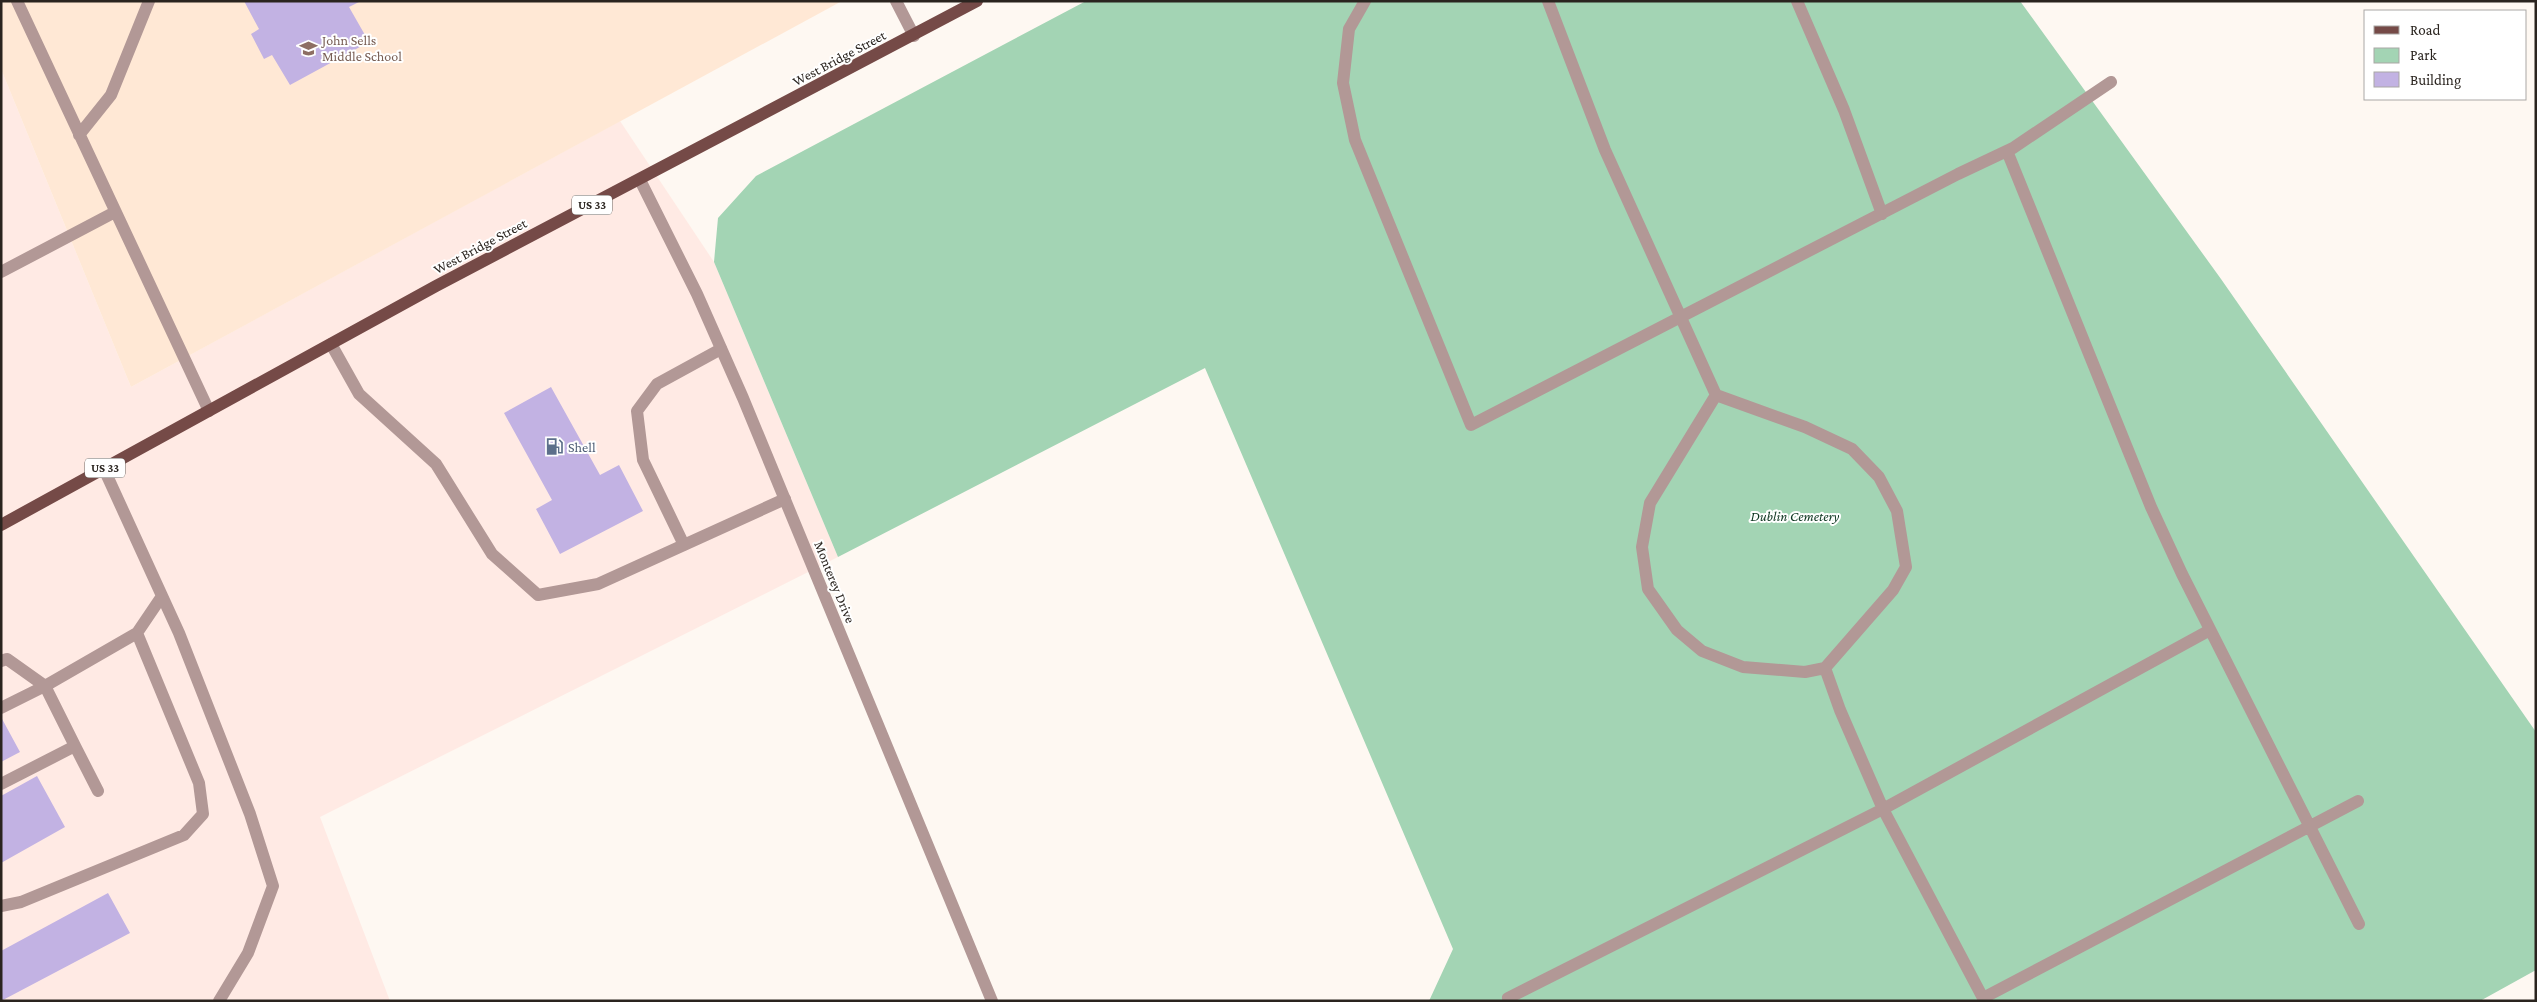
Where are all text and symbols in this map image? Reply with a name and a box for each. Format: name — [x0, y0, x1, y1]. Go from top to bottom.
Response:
legend — [2364, 10, 2527, 100]
text: Road — [2410, 22, 2441, 38]
street label: West Bridge Street — [790, 27, 889, 89]
place label: John Sells Middle School — [320, 32, 402, 64]
school or university icon: John Sells Middle School — [298, 38, 318, 58]
text: Park — [2410, 47, 2437, 63]
text: Building — [2410, 72, 2461, 89]
road number: US 33 — [572, 196, 612, 214]
street label: West Bridge Street — [431, 215, 530, 277]
fuel station icon: Shell — [544, 437, 564, 457]
place label: Shell — [568, 439, 596, 455]
road number: US 33 — [85, 458, 125, 478]
park label: Dublin Cemetery — [1751, 508, 1840, 524]
street label: Monterey Drive — [811, 539, 859, 625]

